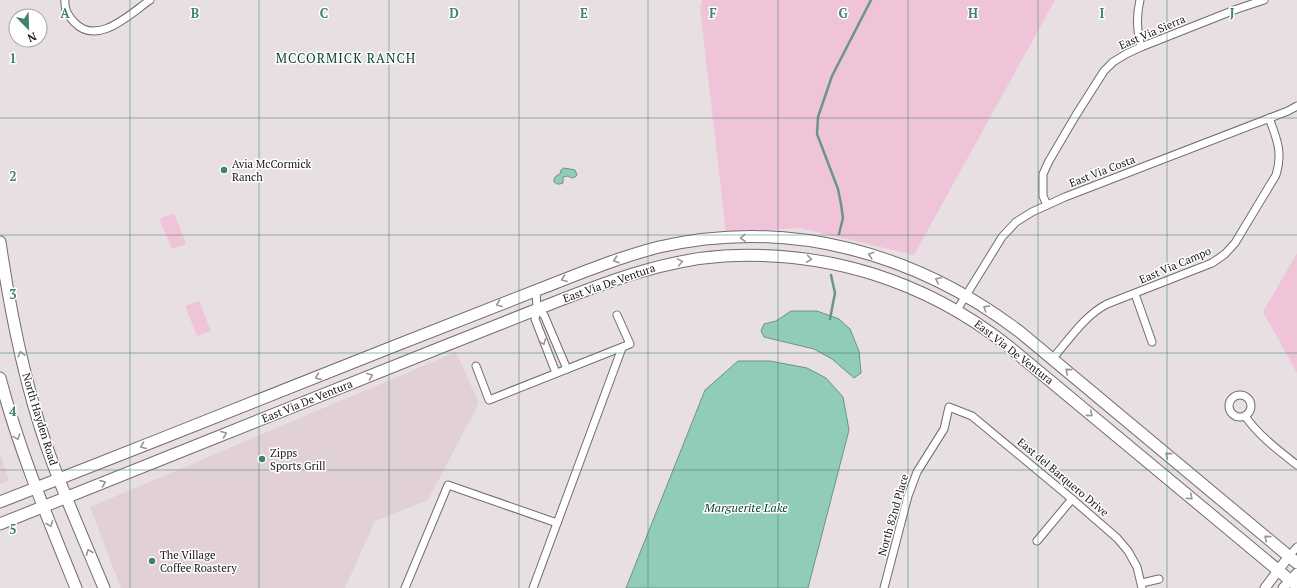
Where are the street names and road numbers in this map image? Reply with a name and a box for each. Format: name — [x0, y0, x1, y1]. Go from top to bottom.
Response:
street label: East Via Sierra — [1117, 12, 1188, 52]
street label: East Via Costa — [1067, 152, 1137, 190]
street label: East Via Campo — [1137, 244, 1213, 286]
street label: East Via De Ventura — [561, 261, 657, 305]
street label: East Via De Ventura — [972, 317, 1057, 388]
street label: North Hayden Road — [19, 371, 61, 467]
street label: East Via De Ventura — [260, 376, 355, 426]
street label: East del Barquero Drive — [1015, 435, 1112, 520]
street label: North 82nd Place — [875, 472, 912, 558]

